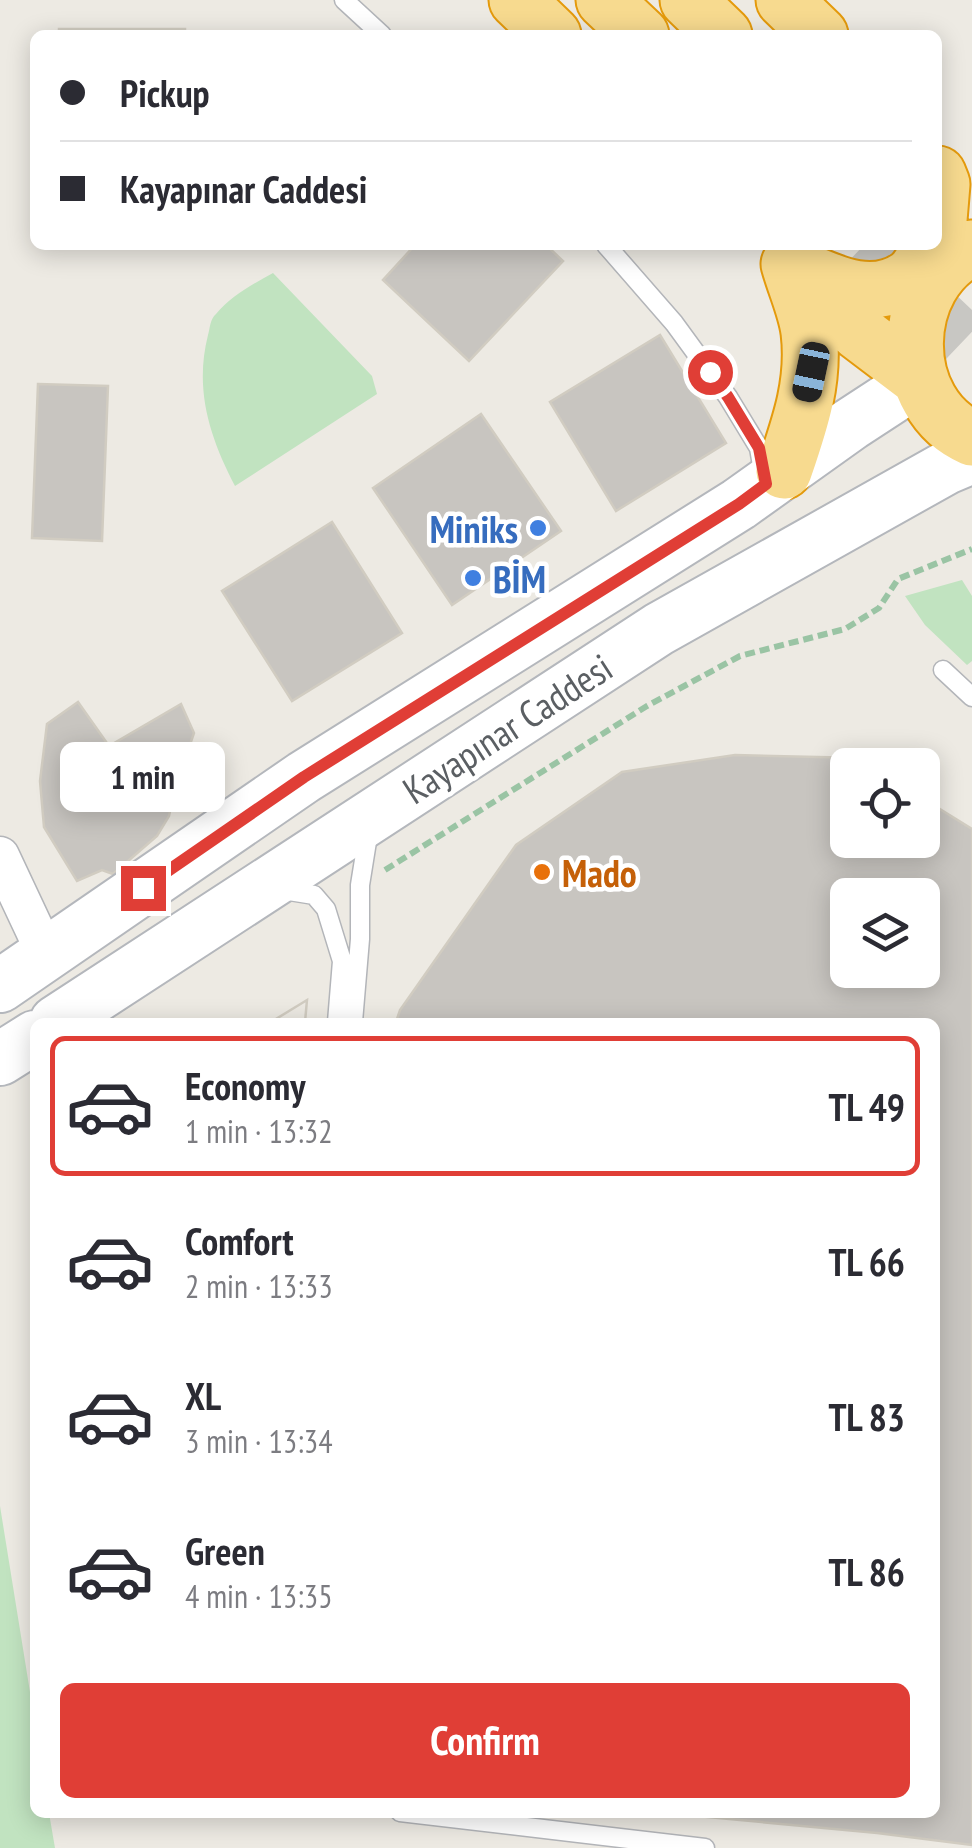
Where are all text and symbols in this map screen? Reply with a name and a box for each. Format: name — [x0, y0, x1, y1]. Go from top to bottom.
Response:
text: Pickup — [120, 68, 210, 117]
text: Kayapınar Caddesi — [120, 164, 367, 213]
car — [790, 340, 832, 404]
route start — [688, 350, 733, 395]
place label: Miniks — [430, 504, 518, 553]
marker: Miniks — [527, 517, 549, 539]
place label: BİM — [493, 554, 546, 603]
marker: BİM — [462, 567, 484, 589]
street label: Kayapınar Caddesi — [393, 642, 621, 814]
callout: 1 min — [61, 743, 226, 813]
map controls — [830, 748, 940, 988]
button: locate — [830, 748, 940, 858]
text: 1 min — [110, 756, 175, 798]
place label: Mado — [562, 848, 637, 897]
marker: Mado — [531, 861, 553, 883]
route end — [121, 866, 166, 911]
button: layers — [830, 878, 940, 988]
icon: car — [65, 1061, 155, 1151]
text: Economy — [185, 1061, 305, 1110]
text: TL 49 — [828, 1082, 905, 1131]
text: 1 min · 13:32 — [185, 1110, 333, 1152]
icon: car — [65, 1216, 155, 1306]
text: Comfort — [185, 1216, 294, 1265]
text: TL 66 — [828, 1237, 905, 1286]
text: 2 min · 13:33 — [185, 1265, 333, 1307]
icon: car — [65, 1371, 155, 1461]
text: XL — [185, 1371, 221, 1420]
text: TL 83 — [828, 1392, 905, 1441]
text: 3 min · 13:34 — [185, 1420, 333, 1462]
icon: car — [65, 1526, 155, 1616]
text: Green — [185, 1526, 265, 1575]
text: TL 86 — [828, 1547, 905, 1596]
text: 4 min · 13:35 — [185, 1575, 333, 1617]
button: Confirm — [60, 1683, 910, 1798]

